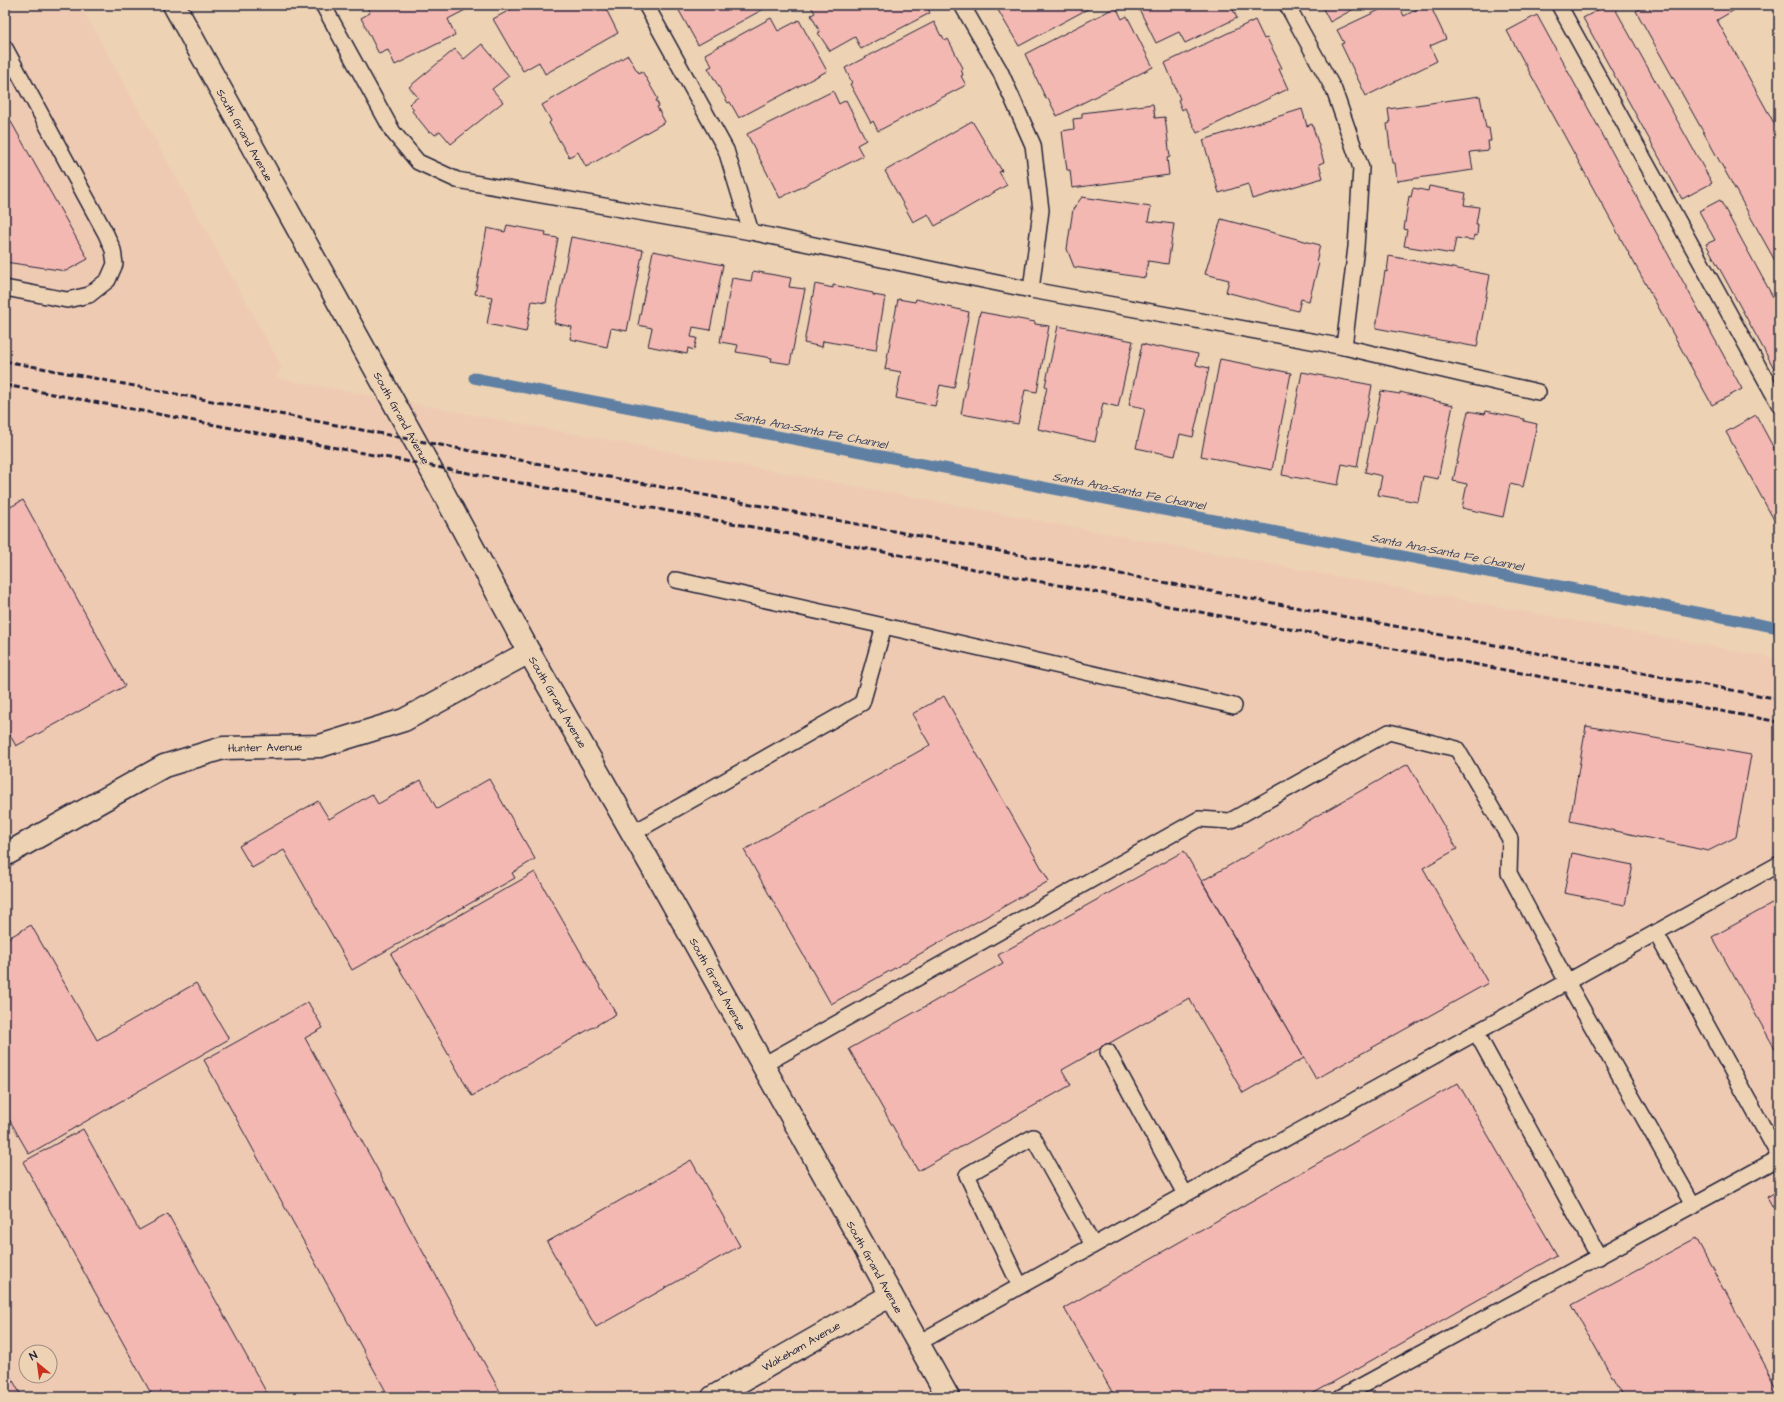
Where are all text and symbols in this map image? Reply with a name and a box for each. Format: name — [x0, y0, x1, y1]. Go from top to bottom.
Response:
street label: South Grand Avenue — [213, 86, 276, 184]
street label: South Grand Avenue — [370, 369, 433, 467]
water label: Santa Ana-Santa Fe Channel — [733, 407, 891, 454]
water label: Santa Ana-Santa Fe Channel — [1051, 468, 1209, 515]
water label: Santa Ana-Santa Fe Channel — [1369, 529, 1527, 576]
street label: South Grand Avenue — [525, 654, 590, 751]
street label: Hunter Avenue — [228, 739, 302, 756]
street label: South Grand Avenue — [686, 935, 749, 1033]
street label: South Grand Avenue — [843, 1218, 906, 1316]
street label: Wakeham Avenue — [759, 1318, 843, 1375]
north arrow — [18, 1344, 58, 1384]
text: N — [27, 1347, 40, 1364]

